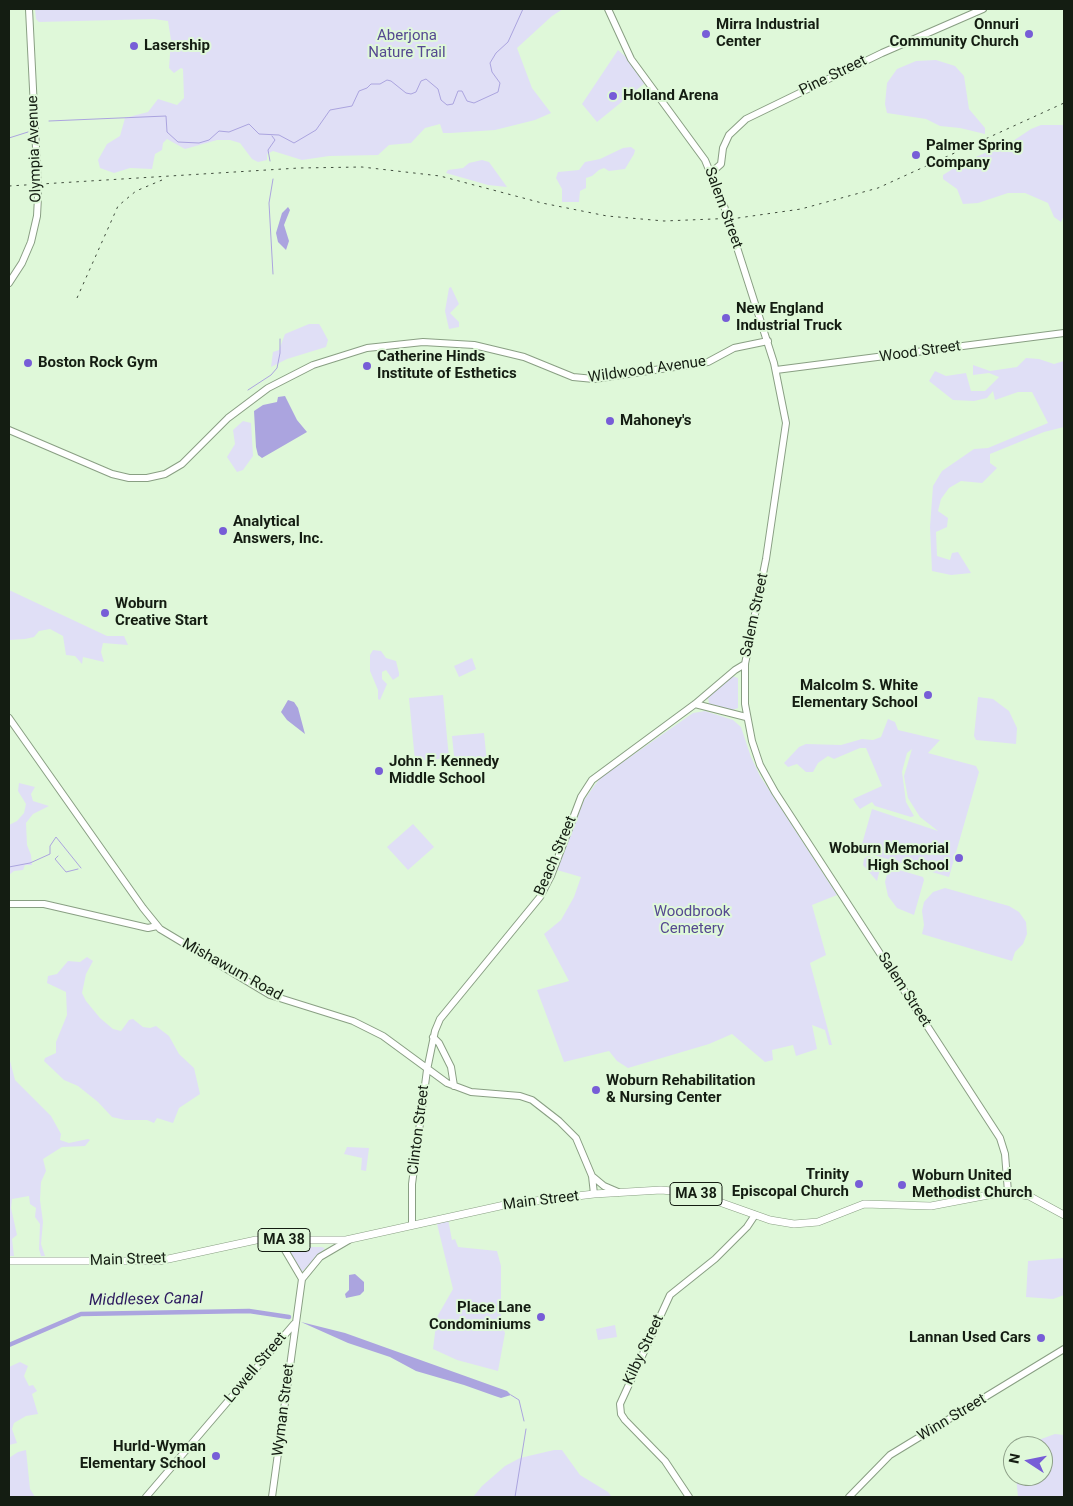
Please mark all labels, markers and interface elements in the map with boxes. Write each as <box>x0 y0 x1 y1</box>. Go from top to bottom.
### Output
place label: Mirra Industrial Center <box>716 16 819 51</box>
place label: Onnuri Community Church <box>889 16 1019 51</box>
park label: Aberjona Nature Trail <box>368 27 446 62</box>
marker: Mirra Industrial Center <box>700 28 712 40</box>
marker: Onnuri Community Church <box>1023 28 1035 40</box>
place label: Lasership <box>144 37 210 55</box>
marker: Lasership <box>128 40 140 52</box>
street label: Pine Street <box>796 52 870 100</box>
place label: Holland Arena <box>623 87 719 105</box>
marker: Holland Arena <box>607 90 619 102</box>
street label: Olympia Avenue <box>24 95 46 203</box>
place label: Palmer Spring Company <box>926 137 1022 172</box>
marker: Palmer Spring Company <box>910 149 922 161</box>
street label: Salem Street <box>700 165 746 251</box>
place label: New England Industrial Truck <box>736 300 842 335</box>
marker: New England Industrial Truck <box>720 312 732 324</box>
street label: Wood Street <box>878 337 962 367</box>
place label: Catherine Hinds Institute of Esthetics <box>377 348 517 383</box>
street label: Wildwood Avenue <box>587 353 707 387</box>
place label: Boston Rock Gym <box>38 354 158 372</box>
marker: Boston Rock Gym <box>22 357 34 369</box>
marker: Catherine Hinds Institute of Esthetics <box>361 360 373 372</box>
place label: Mahoney's <box>620 412 692 430</box>
marker: Mahoney's <box>604 415 616 427</box>
place label: Analytical Answers, Inc. <box>233 513 324 548</box>
marker: Analytical Answers, Inc. <box>217 525 229 537</box>
street label: Salem Street <box>737 572 773 658</box>
place label: Woburn Creative Start <box>115 595 208 630</box>
marker: Woburn Creative Start <box>99 607 111 619</box>
place label: Malcolm S. White Elementary School <box>792 677 918 712</box>
marker: Malcolm S. White Elementary School <box>922 689 934 701</box>
place label: John F. Kennedy Middle School <box>389 753 499 788</box>
marker: John F. Kennedy Middle School <box>373 765 385 777</box>
street label: Beach Street <box>531 813 581 899</box>
place label: Woburn Memorial High School <box>829 840 949 875</box>
marker: Woburn Memorial High School <box>953 852 965 864</box>
park label: Woodbrook Cemetery <box>654 903 730 938</box>
street label: Mishawum Road <box>179 935 285 1005</box>
street label: Salem Street <box>873 949 935 1031</box>
place label: Woburn Rehabilitation & Nursing Center <box>606 1072 755 1107</box>
street label: Clinton Street <box>405 1084 433 1176</box>
marker: Woburn Rehabilitation & Nursing Center <box>590 1084 602 1096</box>
place label: Trinity Episcopal Church <box>732 1166 849 1201</box>
place label: Woburn United Methodist Church <box>912 1167 1032 1202</box>
marker: Trinity Episcopal Church <box>853 1178 865 1190</box>
marker: Woburn United Methodist Church <box>896 1179 908 1191</box>
road number: MA 38 <box>670 1182 722 1206</box>
street label: Main Street <box>502 1187 580 1215</box>
road number: MA 38 <box>258 1228 310 1252</box>
street label: Main Street <box>89 1250 167 1270</box>
water label: Middlesex Canal <box>89 1289 203 1311</box>
place label: Place Lane Condominiums <box>429 1299 531 1334</box>
marker: Place Lane Condominiums <box>535 1311 547 1323</box>
street label: Kilby Street <box>620 1312 668 1388</box>
street label: Lowell Street <box>221 1329 291 1407</box>
place label: Lannan Used Cars <box>909 1329 1031 1347</box>
marker: Lannan Used Cars <box>1035 1332 1047 1344</box>
street label: Wyman Street <box>269 1363 299 1457</box>
street label: Winn Street <box>914 1391 990 1445</box>
north arrow <box>1003 1436 1053 1486</box>
place label: Hurld-Wyman Elementary School <box>80 1438 206 1473</box>
marker: Hurld-Wyman Elementary School <box>210 1450 222 1462</box>
text: N <box>1005 1452 1023 1465</box>

